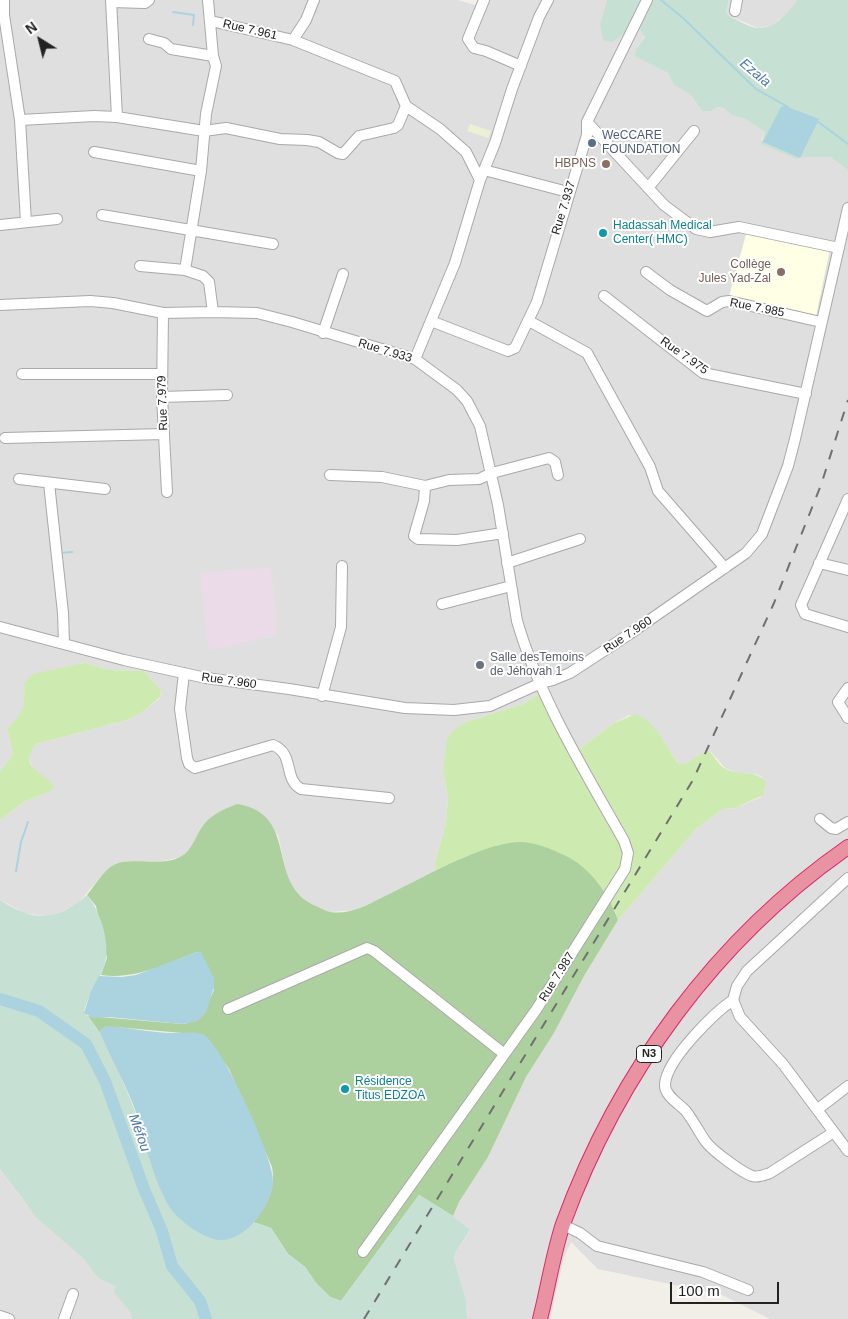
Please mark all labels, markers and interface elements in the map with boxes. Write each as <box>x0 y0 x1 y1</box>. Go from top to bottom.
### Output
north arrow <box>15 15 65 65</box>
street label: Rue 7.961 <box>221 17 279 43</box>
text: N <box>22 18 40 37</box>
water label: Ezala <box>736 55 774 91</box>
place label: WeCCARE FOUNDATION <box>602 129 680 157</box>
marker: WeCCARE FOUNDATION <box>586 137 598 149</box>
place label: HBPNS <box>555 157 596 171</box>
marker: HBPNS <box>600 158 612 170</box>
street label: Rue 7.937 <box>549 179 579 237</box>
place label: Hadassah Medical Center( HMC) <box>613 219 712 247</box>
marker: Hadassah Medical Center( HMC) <box>597 227 609 239</box>
place label: Collège Jules Yad-Zal <box>699 258 771 286</box>
marker: Collège Jules Yad-Zal <box>775 266 787 278</box>
street label: Rue 7.985 <box>728 296 786 320</box>
street label: Rue 7.975 <box>657 334 711 378</box>
street label: Rue 7.933 <box>356 336 414 366</box>
street label: Rue 7.979 <box>155 375 171 431</box>
street label: Rue 7.960 <box>601 614 655 656</box>
place label: Salle desTemoins de Jéhovah 1 <box>490 651 584 679</box>
marker: Salle desTemoins de Jéhovah 1 <box>474 659 486 671</box>
street label: Rue 7.960 <box>201 670 257 692</box>
street label: Rue 7.987 <box>536 950 578 1004</box>
road number: N3 <box>636 1046 662 1062</box>
place label: Résidence Titus EDZOA <box>355 1075 425 1103</box>
marker: Résidence Titus EDZOA <box>339 1083 351 1095</box>
water label: Méfou <box>124 1112 154 1154</box>
scale bar <box>673 1272 782 1304</box>
text: 100 m <box>678 1282 720 1299</box>

